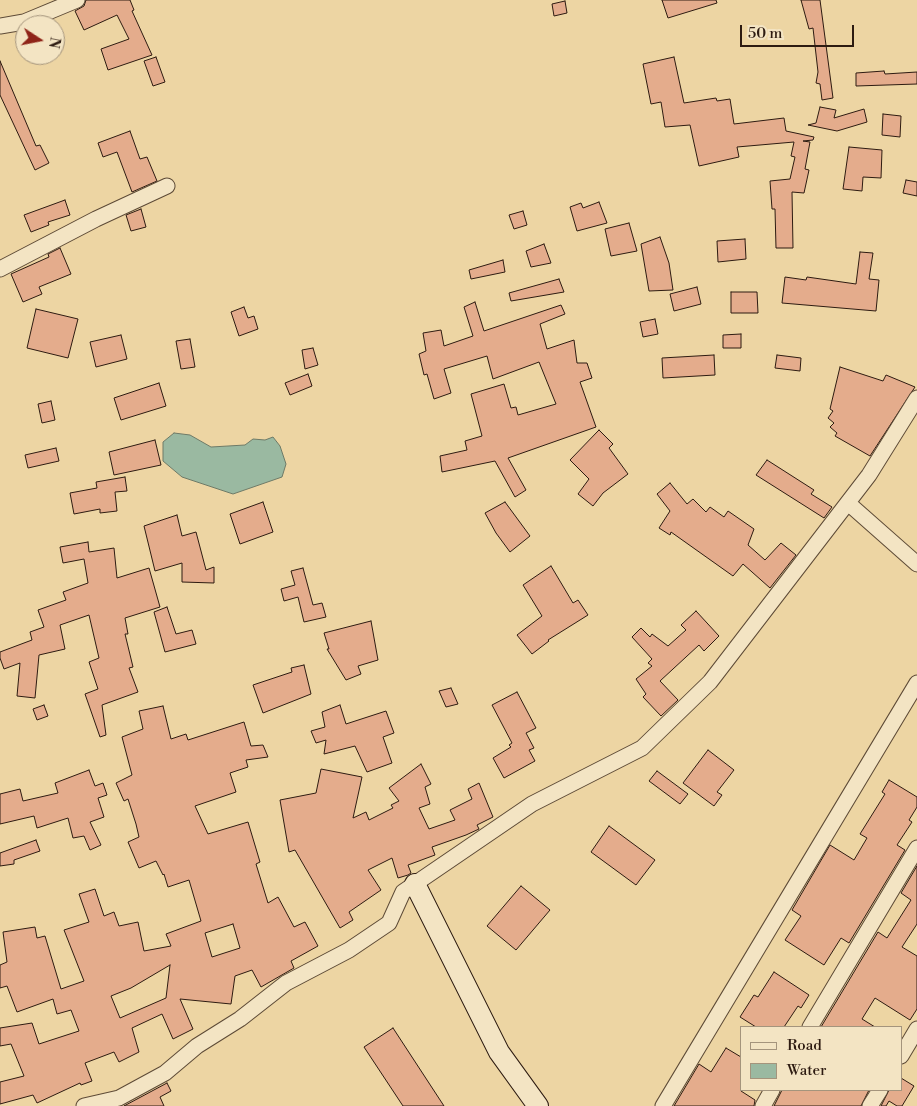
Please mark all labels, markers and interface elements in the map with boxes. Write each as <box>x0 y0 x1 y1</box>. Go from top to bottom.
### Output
north arrow <box>15 15 65 65</box>
scale bar <box>742 15 856 47</box>
text: 50 m <box>748 24 782 43</box>
text: N <box>44 36 64 50</box>
legend <box>740 1026 902 1091</box>
text: Road <box>787 1036 822 1055</box>
text: Water <box>787 1061 826 1080</box>

